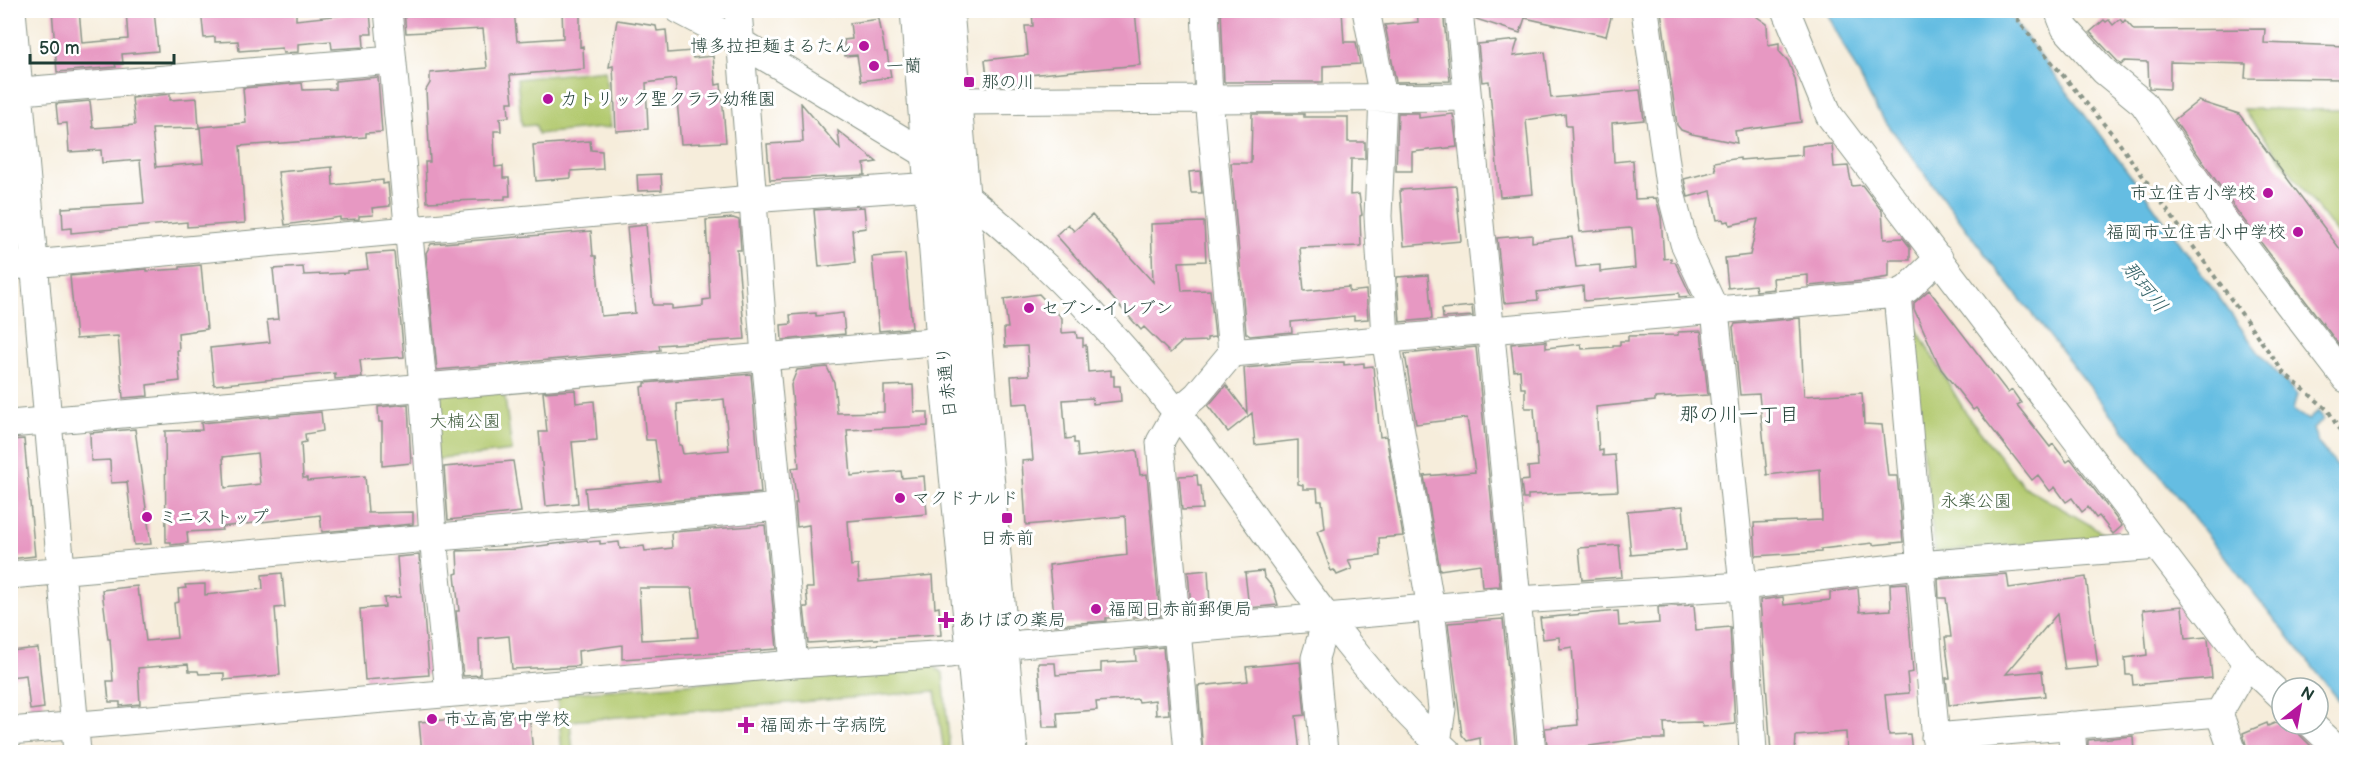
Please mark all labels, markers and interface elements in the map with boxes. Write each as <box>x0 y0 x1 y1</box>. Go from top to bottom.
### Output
scale bar <box>30 27 174 65</box>
place label: 博多拉担麺まるたん <box>690 36 852 57</box>
text: 50 m <box>39 38 80 59</box>
marker: 博多拉担麺まるたん <box>857 39 871 53</box>
place label: 一蘭 <box>886 56 922 77</box>
marker: 一蘭 <box>867 59 881 73</box>
place label: 那の川 <box>981 72 1035 93</box>
marker: 那の川 <box>962 75 976 89</box>
place label: カトリック聖クララ幼稚園 <box>560 89 776 110</box>
marker: カトリック聖クララ幼稚園 <box>541 92 555 106</box>
place label: 市立住吉小学校 <box>2130 183 2256 204</box>
marker: 市立住吉小学校 <box>2261 186 2275 200</box>
place label: 福岡市立住吉小中学校 <box>2106 222 2286 243</box>
marker: 福岡市立住吉小中学校 <box>2291 225 2305 239</box>
water label: 那珂川 <box>2116 256 2172 318</box>
place label: セブン-イレブン <box>1041 298 1174 319</box>
marker: セブン-イレブン <box>1022 301 1036 315</box>
street label: 日赤通り <box>933 345 961 419</box>
district label: 那の川一丁目 <box>1679 403 1799 427</box>
park label: 大楠公園 <box>429 411 501 432</box>
place label: マクドナルド <box>912 488 1019 509</box>
marker: マクドナルド <box>893 491 907 505</box>
park label: 永楽公園 <box>1940 491 2012 512</box>
place label: ミニストップ <box>159 507 269 528</box>
marker: ミニストップ <box>140 510 154 524</box>
marker: 日赤前 <box>1000 511 1014 525</box>
place label: 日赤前 <box>980 528 1034 549</box>
place label: 福岡日赤前郵便局 <box>1108 599 1252 620</box>
marker: 福岡日赤前郵便局 <box>1089 602 1103 616</box>
place label: あけぼの薬局 <box>958 610 1066 631</box>
marker: あけぼの薬局 <box>939 613 953 627</box>
north arrow <box>2270 676 2330 736</box>
text: N <box>2297 683 2317 706</box>
place label: 市立高宮中学校 <box>444 709 570 730</box>
marker: 市立高宮中学校 <box>425 712 439 726</box>
place label: 福岡赤十字病院 <box>760 715 886 736</box>
marker: 福岡赤十字病院 <box>737 716 755 734</box>

